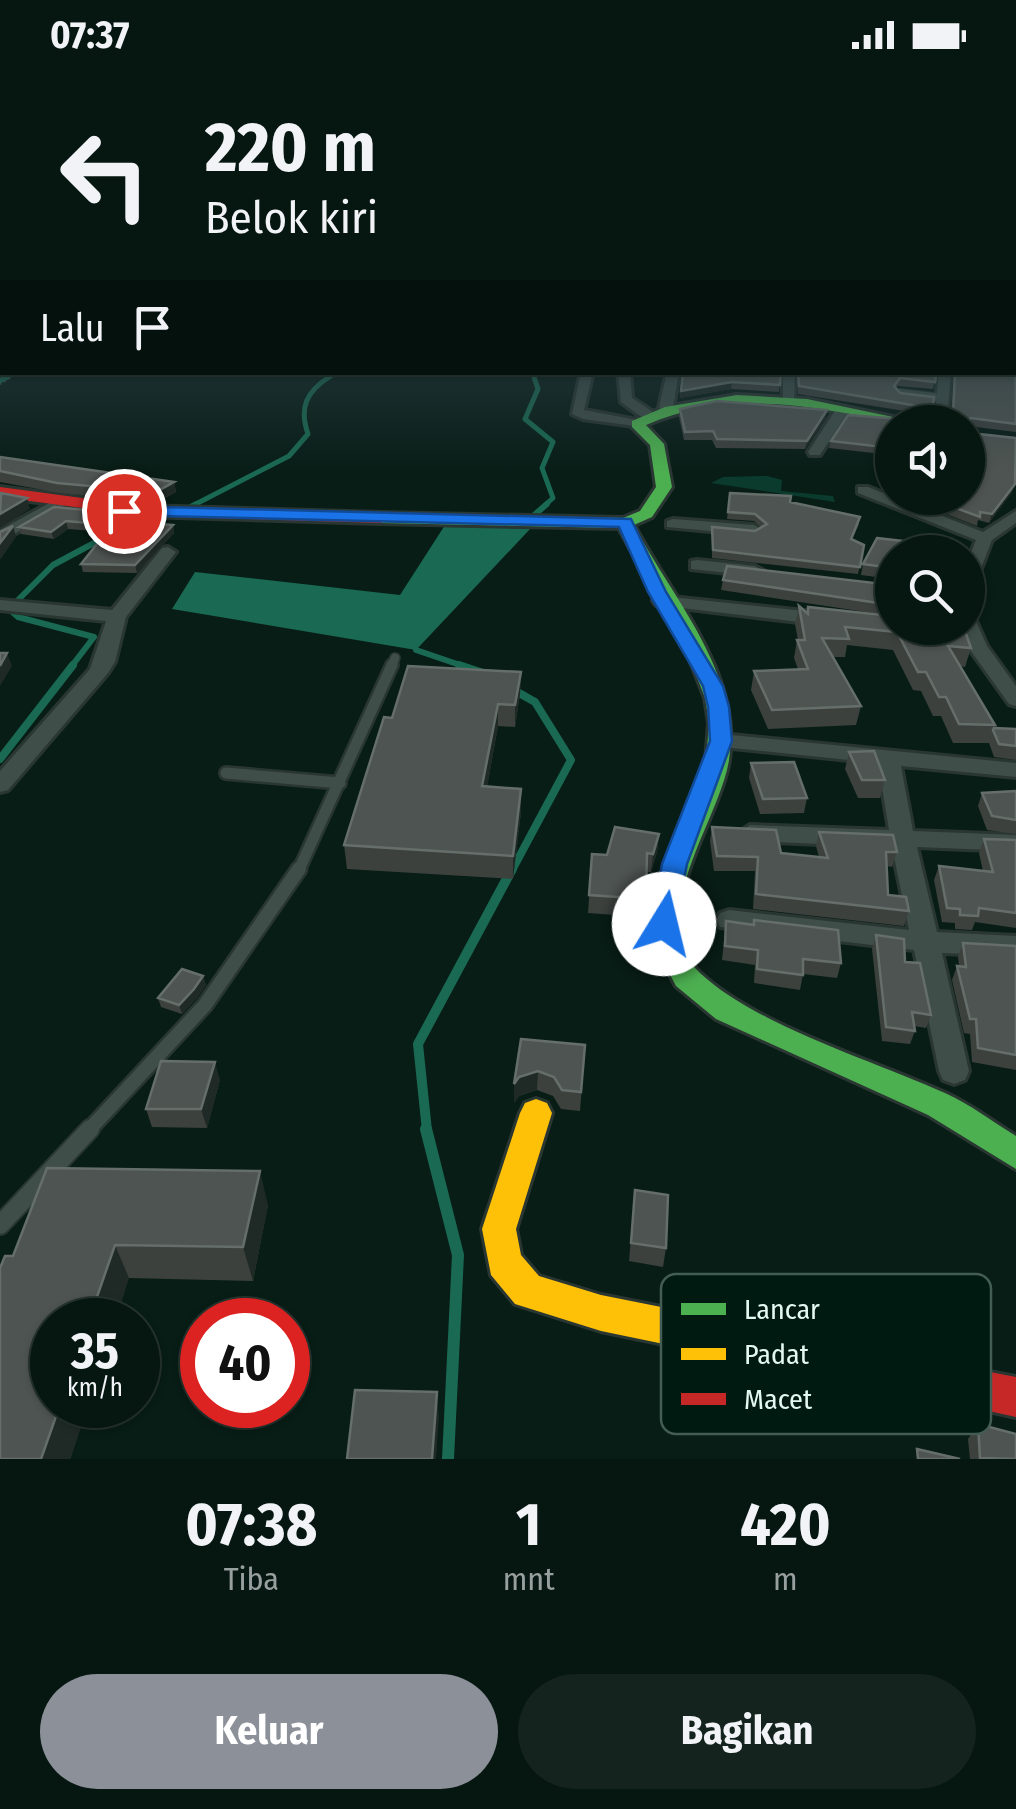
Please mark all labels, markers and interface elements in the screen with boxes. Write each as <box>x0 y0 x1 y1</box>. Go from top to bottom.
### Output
text: 07:37 <box>50 12 130 58</box>
text: 220 m <box>205 106 376 190</box>
icon: left <box>40 110 170 240</box>
text: Belok kiri <box>205 191 378 245</box>
icon: arrive <box>125 300 180 355</box>
text: Lalu <box>40 305 105 351</box>
map controls <box>875 405 985 645</box>
button: sound <box>875 405 985 515</box>
pin <box>82 469 167 554</box>
icon: arrive <box>97 484 152 539</box>
button: search <box>875 535 985 645</box>
position arrow <box>612 872 716 976</box>
legend <box>661 1274 991 1434</box>
text: Lancar <box>744 1293 820 1326</box>
speed limit sign: 40 <box>180 1298 310 1428</box>
text: 35 <box>71 1321 119 1381</box>
text: Padat <box>744 1338 810 1371</box>
text: km/h <box>67 1373 123 1403</box>
text: Macet <box>744 1383 813 1416</box>
text: 07:38 <box>185 1489 317 1561</box>
text: 1 <box>516 1489 541 1561</box>
text: 420 <box>740 1489 831 1561</box>
text: Tiba <box>224 1560 279 1598</box>
text: mnt <box>503 1560 555 1598</box>
text: m <box>773 1560 798 1598</box>
button: Keluar <box>40 1674 498 1789</box>
button: Bagikan <box>518 1674 976 1789</box>

